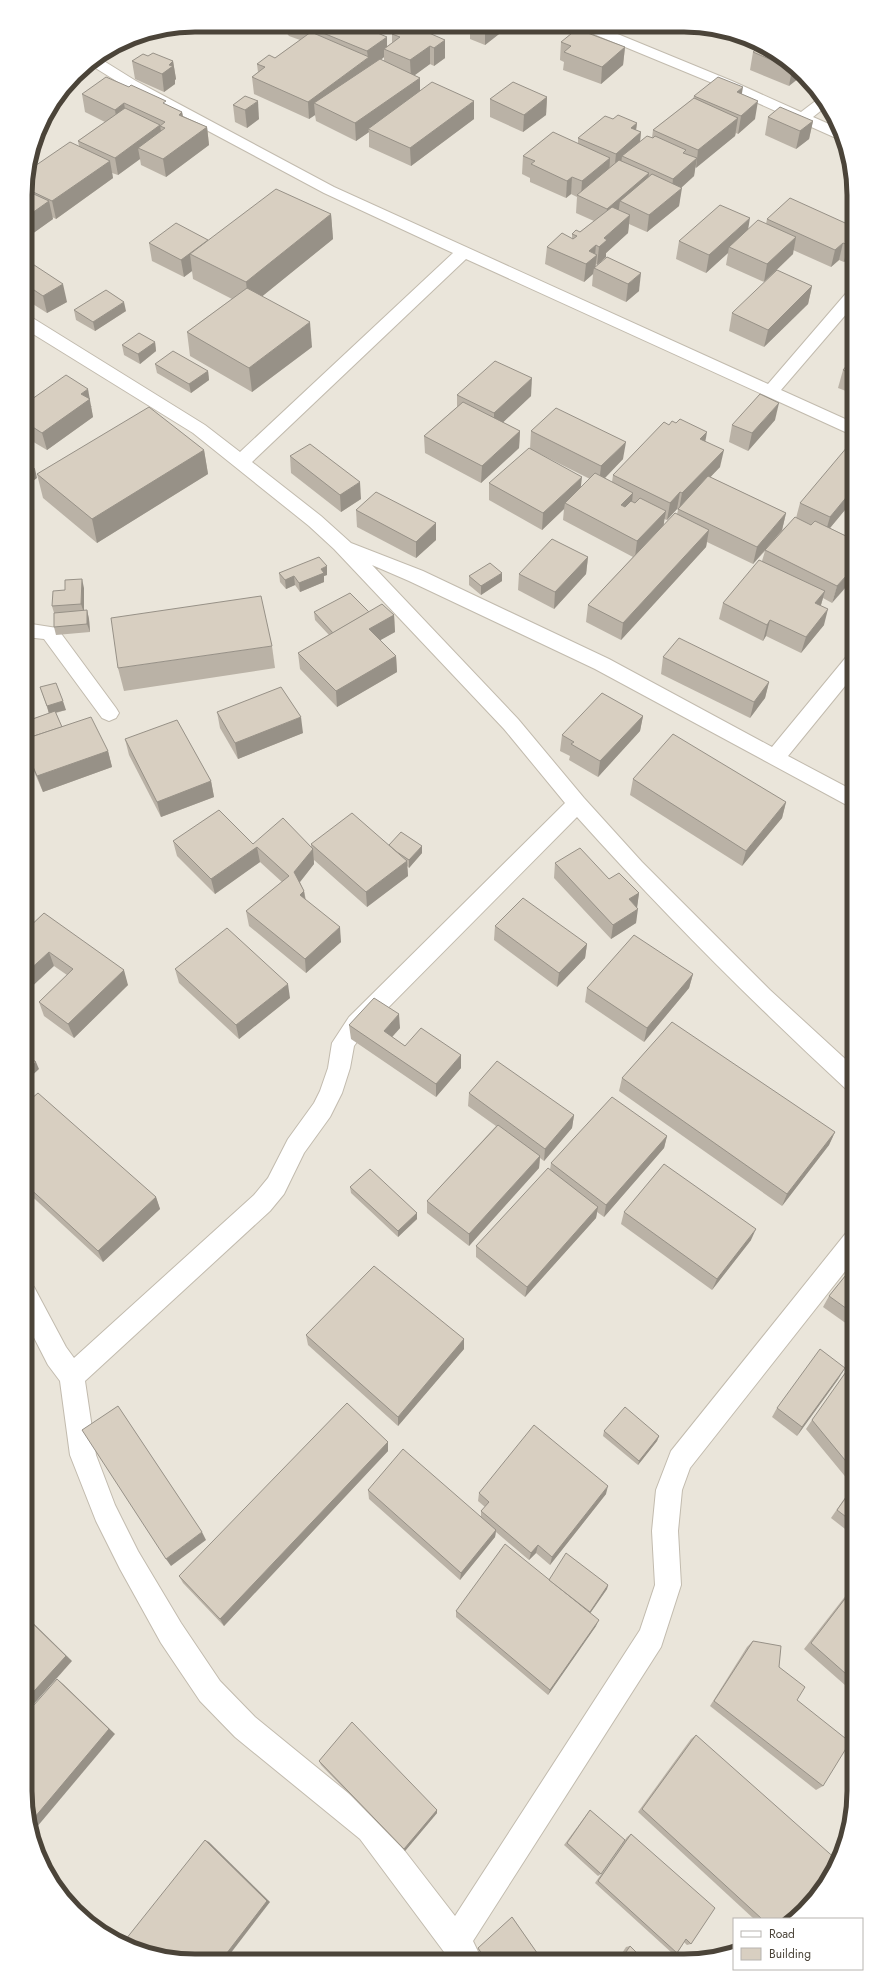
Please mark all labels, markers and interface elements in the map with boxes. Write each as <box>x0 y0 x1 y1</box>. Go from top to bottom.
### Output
legend <box>733 1918 863 1970</box>
text: Road <box>769 1925 795 1943</box>
text: Building <box>769 1945 811 1963</box>

